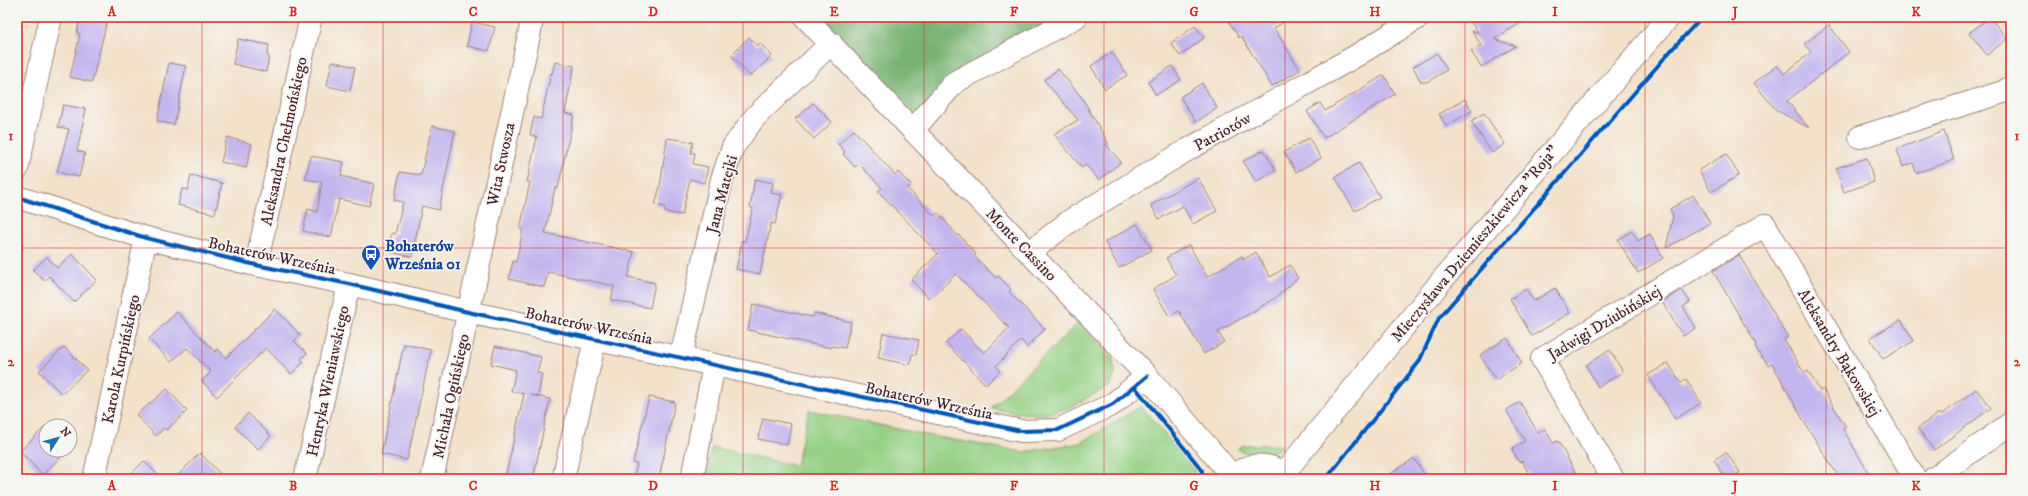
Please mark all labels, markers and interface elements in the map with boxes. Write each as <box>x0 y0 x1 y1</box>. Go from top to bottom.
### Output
text: A <box>107 4 117 20</box>
text: B <box>289 4 297 20</box>
text: C <box>469 4 478 20</box>
text: D <box>648 4 658 20</box>
text: E <box>829 4 839 20</box>
text: F <box>1010 4 1019 20</box>
text: G <box>1189 4 1199 20</box>
text: H <box>1370 4 1381 20</box>
text: I <box>1552 4 1558 20</box>
text: J <box>1730 4 1738 21</box>
text: K <box>1911 4 1921 20</box>
street label: Aleksandra Chełmońskiego <box>256 55 312 228</box>
street label: Patriotów <box>1190 108 1255 156</box>
street label: Wita Stwosza <box>482 121 520 209</box>
text: 1 <box>9 128 14 144</box>
text: 1 <box>2015 128 2020 144</box>
street label: Mieczysława Dziemieszkiewicza "Roja" <box>1387 141 1563 346</box>
street label: Jana Matejki <box>701 153 742 238</box>
street label: Monte Cassino <box>981 204 1061 286</box>
street label: Bohaterów Września <box>206 233 338 279</box>
place label: Bohaterów Września 01 <box>384 236 461 274</box>
bus stop icon: Bohaterów Września 01 <box>360 243 382 271</box>
street label: Jadwigi Dziubińskiej <box>1542 281 1665 366</box>
street label: Aleksandry Bąkowskiej <box>1793 285 1885 420</box>
street label: Karola Kurpińskiego <box>98 293 144 426</box>
street label: Bohaterów Września <box>523 303 655 349</box>
street label: Henryka Wieniawskiego <box>302 304 354 459</box>
street label: Michała Ogińskiego <box>428 332 474 460</box>
text: 2 <box>8 354 15 370</box>
text: 2 <box>2014 354 2021 370</box>
street label: Bohaterów Września <box>863 378 995 424</box>
north arrow <box>38 418 78 458</box>
text: N <box>57 425 73 440</box>
text: A <box>107 478 117 494</box>
text: B <box>289 478 297 494</box>
text: C <box>469 478 478 494</box>
text: D <box>648 478 658 494</box>
text: E <box>829 478 839 494</box>
text: F <box>1010 478 1019 494</box>
text: G <box>1189 478 1199 494</box>
text: H <box>1370 478 1381 494</box>
text: I <box>1552 478 1558 494</box>
text: J <box>1730 478 1738 495</box>
text: K <box>1911 478 1921 494</box>

